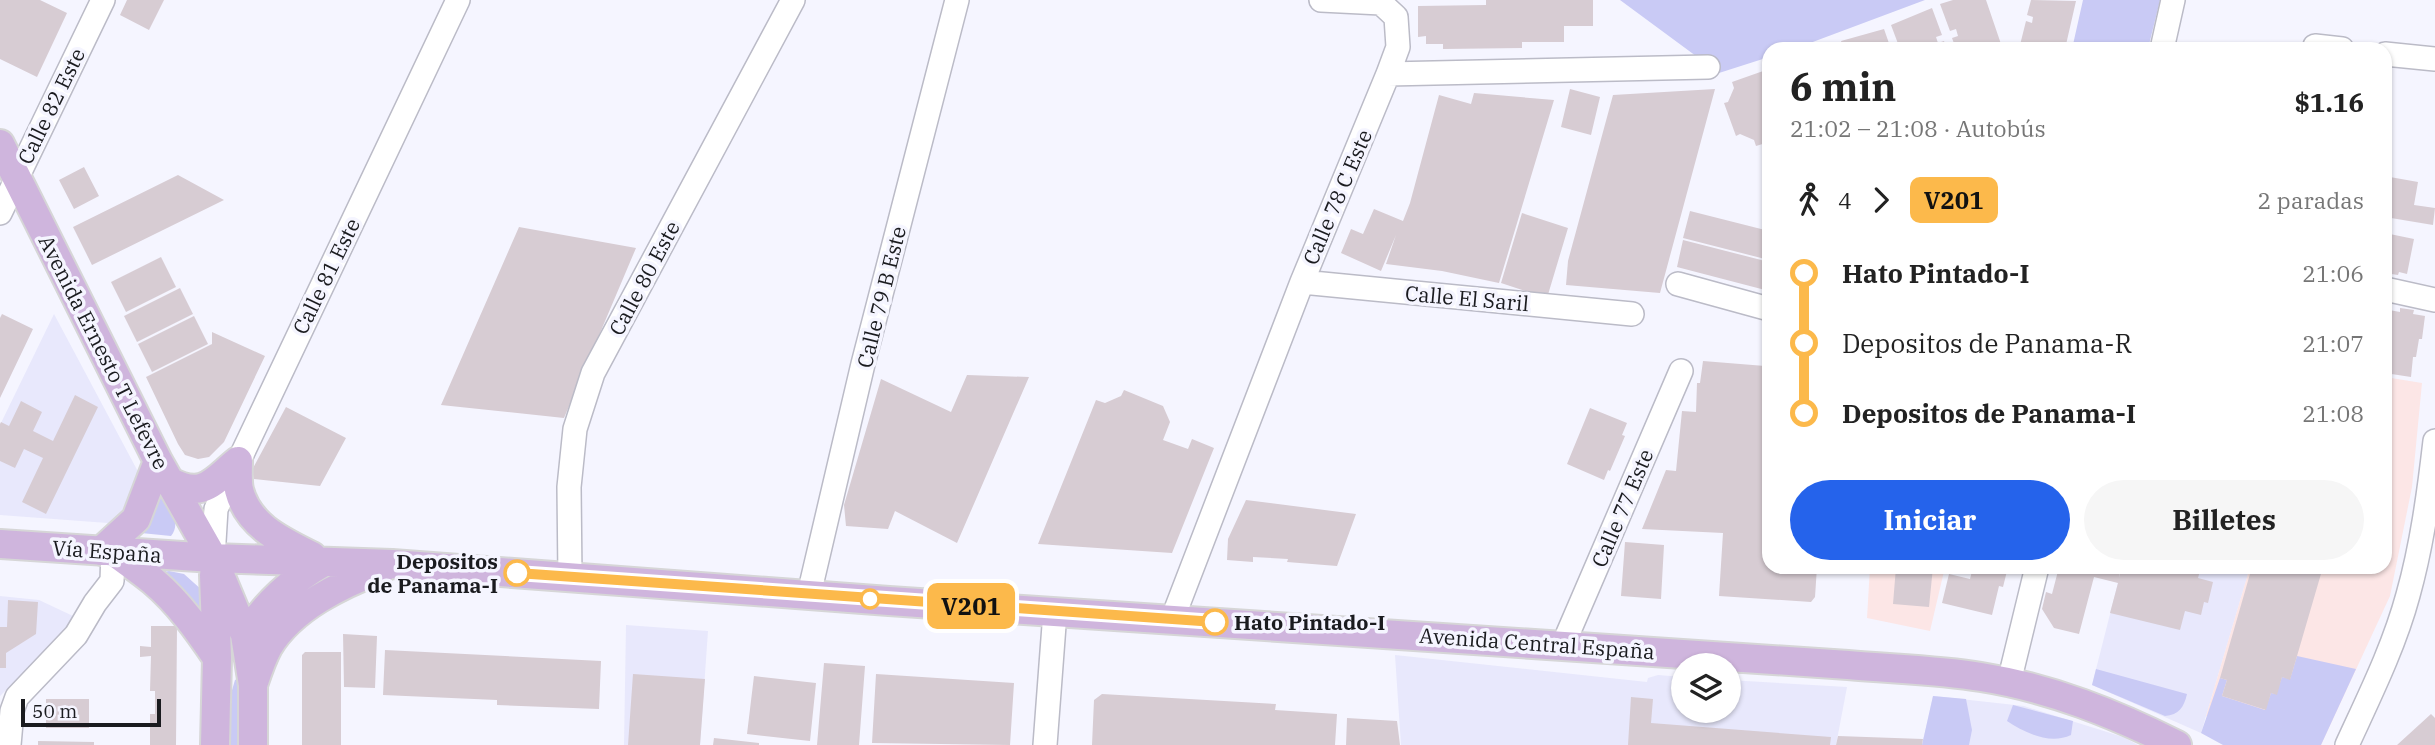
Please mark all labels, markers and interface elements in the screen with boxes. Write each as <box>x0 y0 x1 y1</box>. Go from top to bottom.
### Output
street label: Calle 82 Este <box>11 43 91 169</box>
text: 6 min <box>1790 62 1896 111</box>
text: $1.16 <box>2294 85 2364 119</box>
text: 21:02 – 21:08 · Autobús <box>1790 113 2046 143</box>
street label: Calle 78 C Este <box>1296 125 1378 269</box>
icon: walk <box>1790 181 1828 219</box>
icon: forward <box>1862 181 1900 219</box>
text: V201 <box>1924 184 1984 216</box>
text: 4 <box>1838 185 1852 215</box>
text: 2 paradas <box>2257 185 2364 215</box>
street label: Calle 81 Este <box>286 213 366 339</box>
street label: Calle 80 Este <box>602 216 686 340</box>
street label: Calle 79 B Este <box>850 223 912 371</box>
street label: Avenida Ernesto T Lefevre <box>33 230 175 474</box>
text: Hato Pintado-I <box>1842 256 2029 290</box>
text: 21:06 <box>2302 258 2364 288</box>
street label: Calle El Saril <box>1404 279 1530 317</box>
text: Depositos de Panama-R <box>1842 326 2132 360</box>
text: 21:07 <box>2302 328 2364 358</box>
text: Depositos de Panama-I <box>1842 396 2136 430</box>
text: 21:08 <box>2302 398 2364 428</box>
street label: Calle 77 Este <box>1585 445 1659 571</box>
button: Iniciar <box>1790 480 2070 560</box>
button: Billetes <box>2084 480 2364 560</box>
street label: Vía España <box>51 533 163 569</box>
place label: Depositos de Panama-I <box>367 547 498 599</box>
marker: Depositos de Panama-I <box>504 560 530 586</box>
line badge: V201 <box>922 583 1020 629</box>
unlabelled marker <box>860 589 880 609</box>
text: V201 <box>941 590 1001 622</box>
place label: Hato Pintado-I <box>1234 608 1385 636</box>
marker: Hato Pintado-I <box>1202 609 1228 635</box>
street label: Avenida Central España <box>1418 621 1656 665</box>
map controls <box>1671 653 1741 723</box>
button: layers <box>1671 653 1741 723</box>
scale bar <box>21 696 161 728</box>
text: 50 m <box>32 699 77 723</box>

